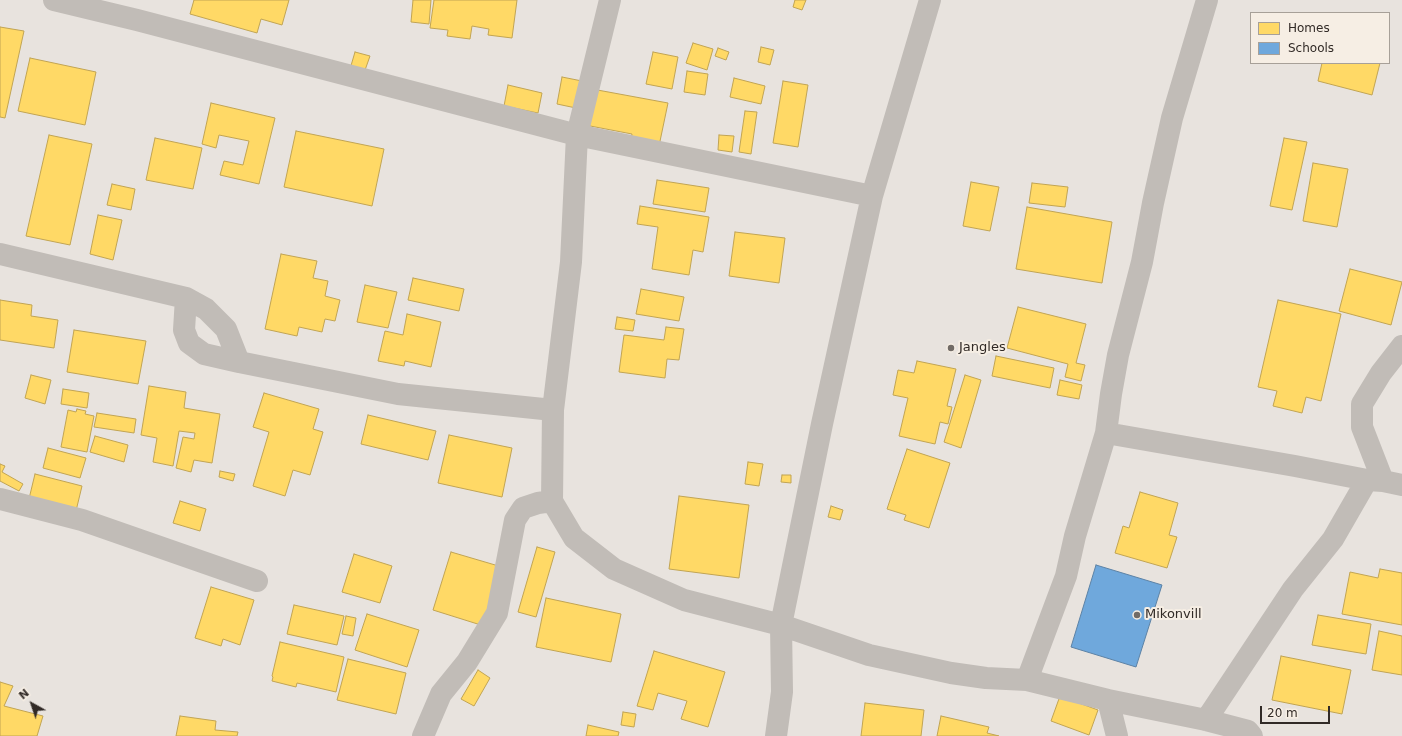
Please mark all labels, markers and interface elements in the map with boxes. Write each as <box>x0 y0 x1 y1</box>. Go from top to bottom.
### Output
legend <box>1250 12 1390 64</box>
text: Homes <box>1288 21 1330 35</box>
text: Schools <box>1288 41 1334 55</box>
place label: Jangles <box>959 340 1006 356</box>
marker: Jangles <box>946 343 956 353</box>
place label: Mikonvill <box>1145 607 1202 623</box>
marker: Mikonvill <box>1132 610 1142 620</box>
north arrow <box>12 684 52 724</box>
text: N <box>16 686 32 702</box>
scale bar <box>1262 698 1332 724</box>
text: 20 m <box>1267 706 1298 720</box>

